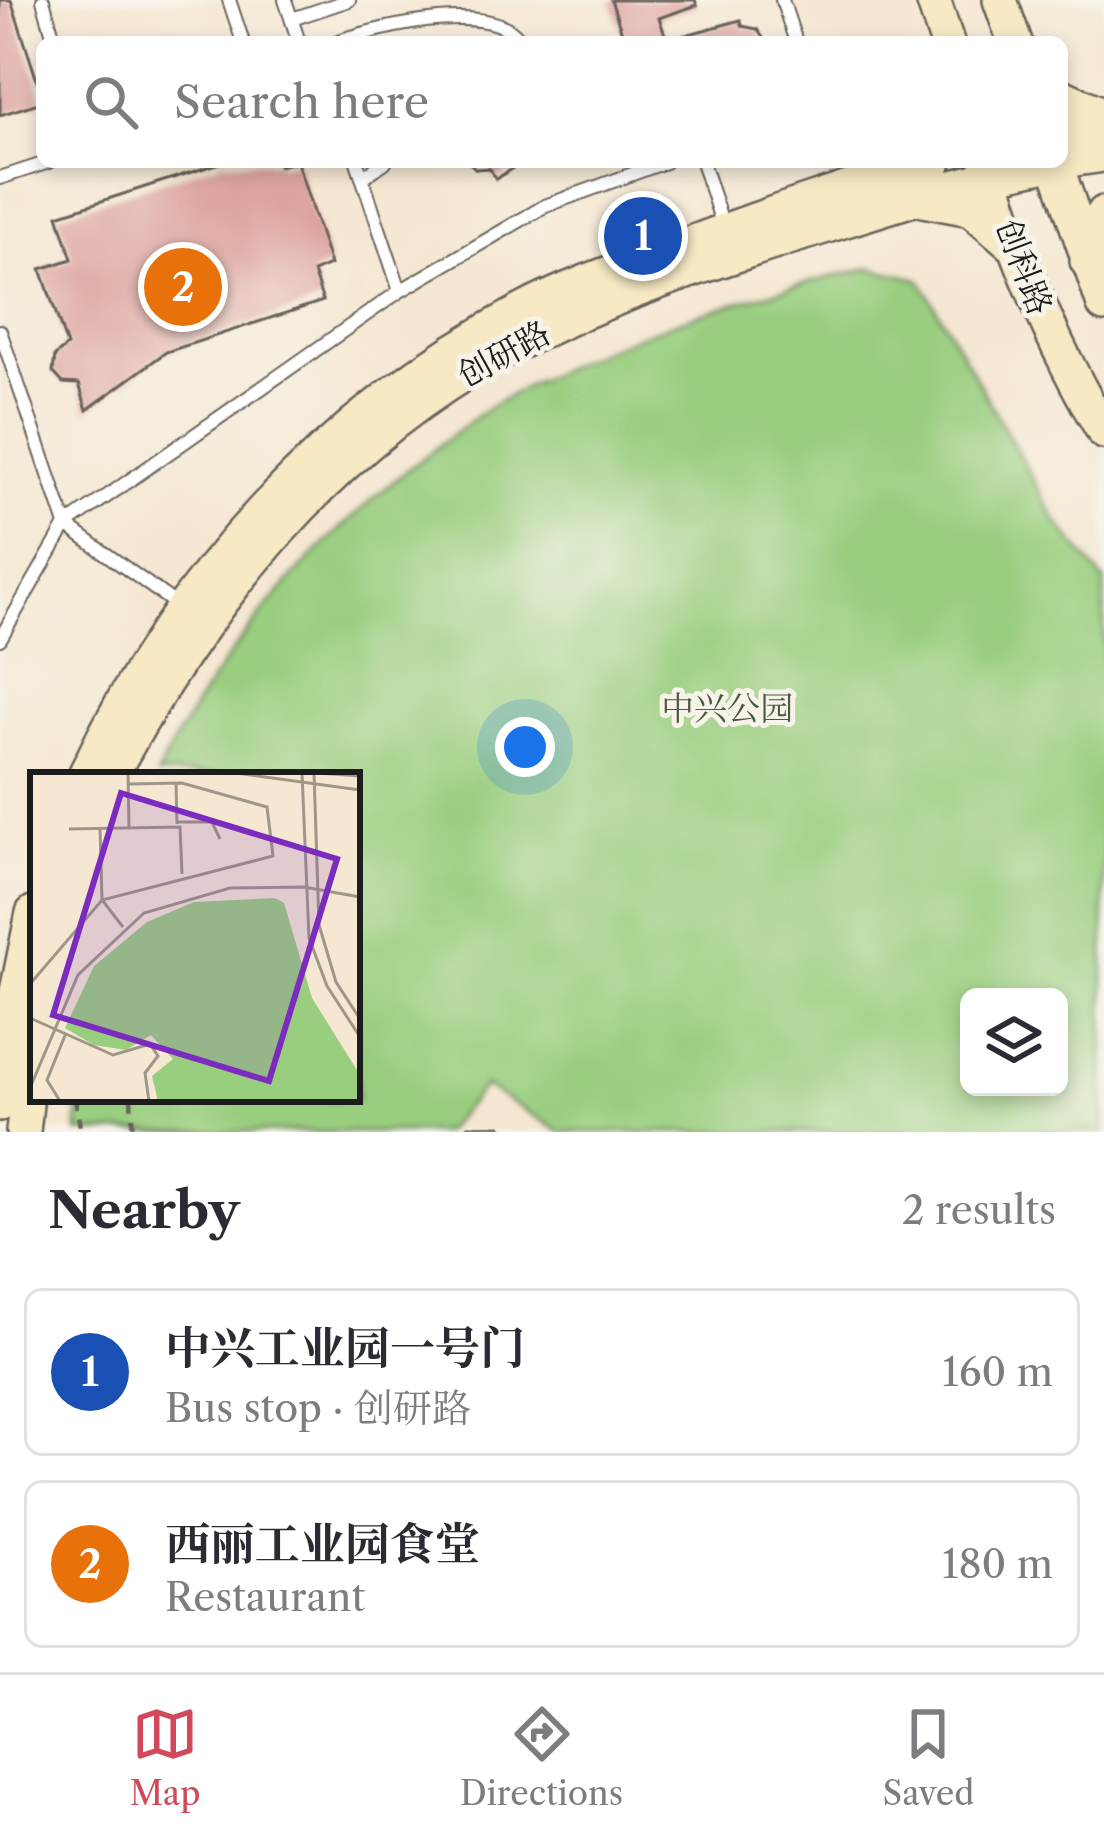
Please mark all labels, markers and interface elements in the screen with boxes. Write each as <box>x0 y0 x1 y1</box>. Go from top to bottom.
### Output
search box <box>36 36 1068 168</box>
icon: search <box>78 69 144 135</box>
text: Search here <box>174 74 429 130</box>
pin: 1 <box>604 191 682 281</box>
street label: 创科路 <box>987 213 1061 321</box>
pin: 2 <box>144 242 222 332</box>
street label: 创研路 <box>451 312 557 396</box>
park label: 中兴公园 <box>661 688 793 729</box>
your location <box>495 717 555 777</box>
inset map <box>30 772 360 1102</box>
map controls <box>960 988 1068 1096</box>
button: layers <box>960 988 1068 1096</box>
text: Nearby <box>48 1179 240 1241</box>
text: 2 results <box>902 1186 1056 1234</box>
text: 中兴工业园一号门 <box>165 1320 525 1376</box>
text: 1 <box>81 1348 99 1396</box>
text: 160 m <box>942 1348 1053 1396</box>
text: Bus stop · 创研路 <box>165 1384 471 1432</box>
text: 西丽工业园食堂 <box>165 1516 480 1572</box>
text: 2 <box>78 1540 102 1588</box>
text: 180 m <box>942 1540 1053 1588</box>
text: Restaurant <box>165 1573 365 1621</box>
tab: Map <box>130 1701 201 1814</box>
tab: Directions <box>460 1701 623 1814</box>
tab: Saved <box>883 1701 974 1814</box>

